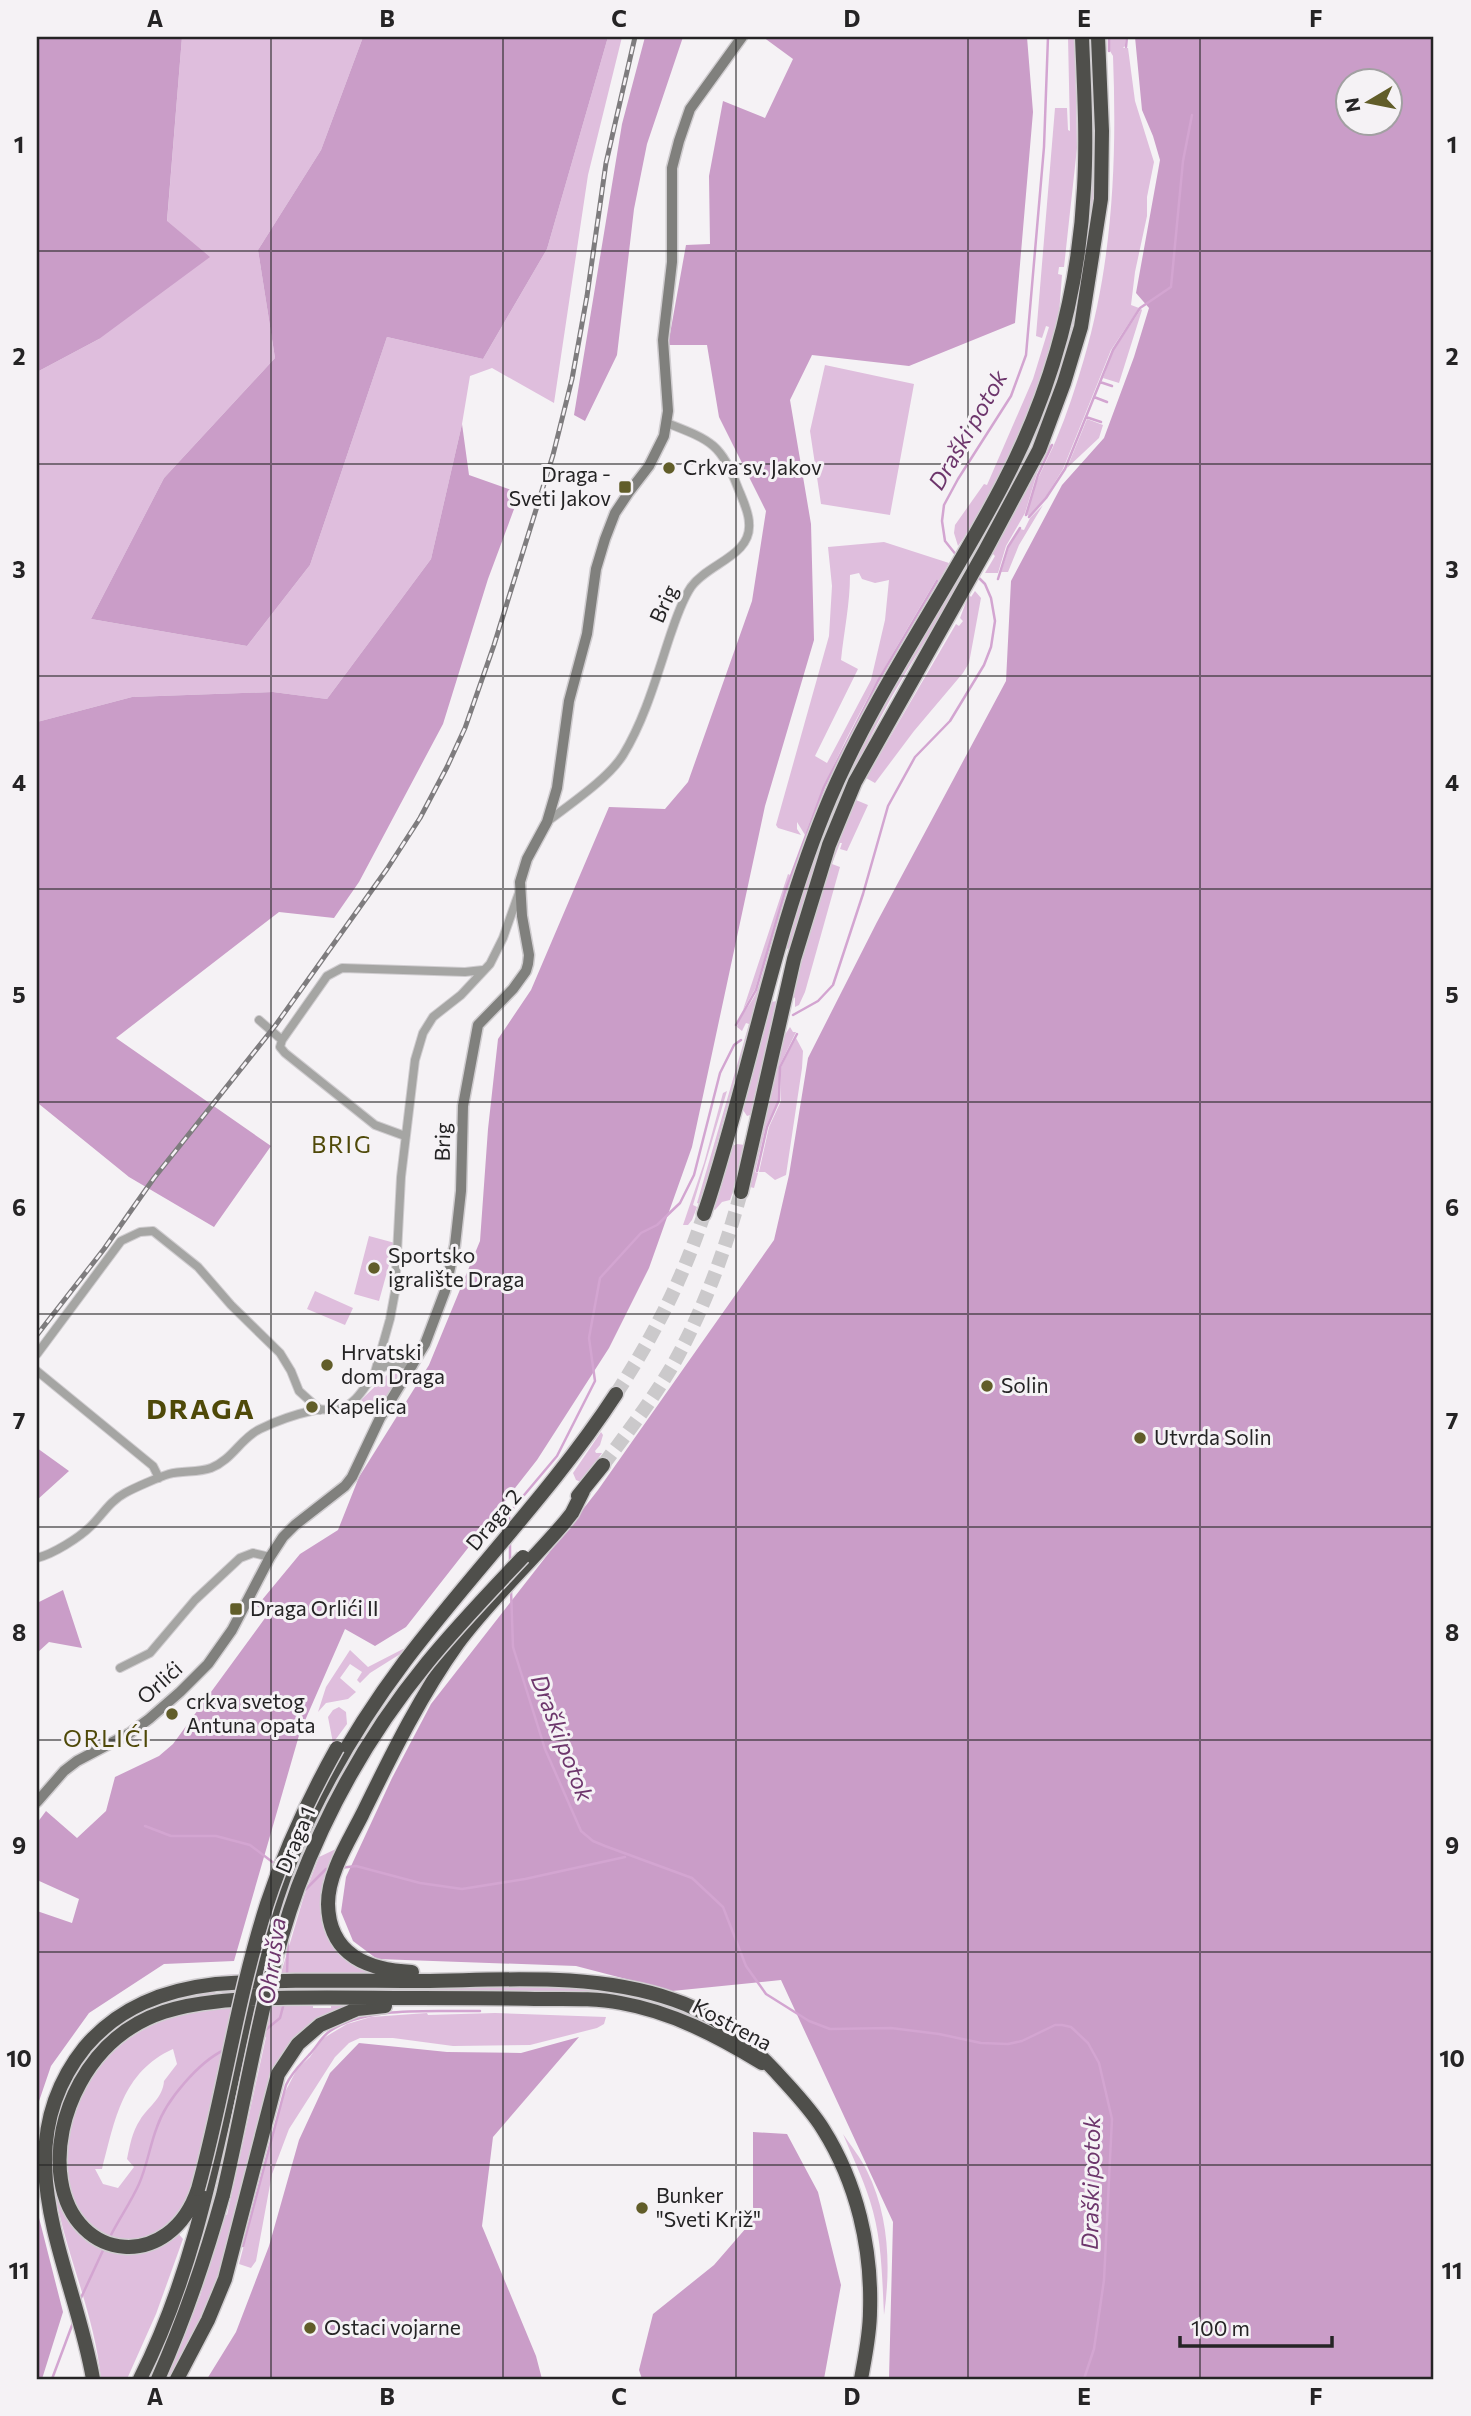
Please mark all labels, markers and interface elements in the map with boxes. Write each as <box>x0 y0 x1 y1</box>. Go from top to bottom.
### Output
text: A <box>147 4 164 32</box>
text: B <box>379 4 395 32</box>
text: C <box>611 4 627 32</box>
text: D <box>844 4 861 32</box>
text: E <box>1077 4 1091 32</box>
text: F <box>1309 4 1323 32</box>
north arrow <box>1334 66 1404 136</box>
text: N <box>1339 96 1364 114</box>
text: 1 <box>14 130 24 158</box>
text: 1 <box>1447 130 1457 158</box>
text: 2 <box>12 342 26 370</box>
text: 2 <box>1445 342 1459 370</box>
water label: Draški potok <box>922 364 1013 494</box>
place label: Crkva sv. Jakov <box>683 454 822 479</box>
marker: Crkva sv. Jakov <box>661 460 677 476</box>
place label: Draga - Sveti Jakov <box>509 461 611 510</box>
marker: Draga - Sveti Jakov <box>617 479 633 495</box>
text: 3 <box>12 555 26 583</box>
text: 3 <box>1445 555 1459 583</box>
street label: Brig <box>643 581 682 626</box>
text: 4 <box>12 768 26 796</box>
text: 4 <box>1445 768 1459 796</box>
text: 5 <box>12 980 26 1008</box>
text: 5 <box>1445 980 1459 1008</box>
street label: Brig <box>429 1122 454 1162</box>
district label: BRIG <box>311 1130 373 1158</box>
text: 6 <box>12 1193 26 1221</box>
text: 6 <box>1445 1193 1459 1221</box>
place label: Sportsko igralište Draga <box>388 1242 525 1291</box>
marker: Sportsko igralište Draga <box>366 1260 382 1276</box>
place label: Hrvatski dom Draga <box>341 1339 445 1388</box>
marker: Hrvatski dom Draga <box>319 1357 335 1373</box>
place label: Solin <box>1001 1372 1049 1397</box>
marker: Solin <box>979 1378 995 1394</box>
district label: DRAGA <box>146 1391 256 1425</box>
place label: Kapelica <box>326 1393 407 1418</box>
marker: Kapelica <box>304 1399 320 1415</box>
text: 7 <box>13 1406 25 1434</box>
text: 7 <box>1446 1406 1458 1434</box>
place label: Utvrda Solin <box>1154 1424 1272 1449</box>
marker: Utvrda Solin <box>1132 1430 1148 1446</box>
street label: Draga 2 <box>460 1483 526 1555</box>
place label: Draga Orlići II <box>250 1595 379 1620</box>
marker: Draga Orlići II <box>228 1601 244 1617</box>
text: 8 <box>12 1618 26 1646</box>
text: 8 <box>1445 1618 1459 1646</box>
street label: Orlići <box>131 1655 187 1709</box>
water label: Draški potok <box>526 1670 600 1806</box>
place label: crkva svetog Antuna opata <box>186 1688 315 1737</box>
marker: crkva svetog Antuna opata <box>164 1706 180 1722</box>
district label: ORLIĆI <box>63 1724 151 1752</box>
street label: Draga 1 <box>269 1802 320 1876</box>
text: 9 <box>12 1831 26 1859</box>
text: 9 <box>1445 1831 1459 1859</box>
water label: Ohrušva <box>251 1916 291 2006</box>
street label: Kostrena <box>689 1992 777 2055</box>
text: 10 <box>6 2044 32 2072</box>
text: 10 <box>1439 2044 1465 2072</box>
water label: Draški potok <box>1075 2115 1105 2250</box>
place label: Bunker "Sveti Križ" <box>656 2182 761 2231</box>
marker: Bunker "Sveti Križ" <box>634 2200 650 2216</box>
text: 11 <box>9 2256 29 2284</box>
text: 11 <box>1442 2256 1462 2284</box>
scale bar <box>1180 2304 1333 2348</box>
place label: Ostaci vojarne <box>324 2314 461 2339</box>
text: 100 m <box>1191 2315 1250 2340</box>
marker: Ostaci vojarne <box>302 2320 318 2336</box>
text: A <box>147 2382 164 2410</box>
text: B <box>379 2382 395 2410</box>
text: C <box>611 2382 627 2410</box>
text: D <box>844 2382 861 2410</box>
text: E <box>1077 2382 1091 2410</box>
text: F <box>1309 2382 1323 2410</box>

